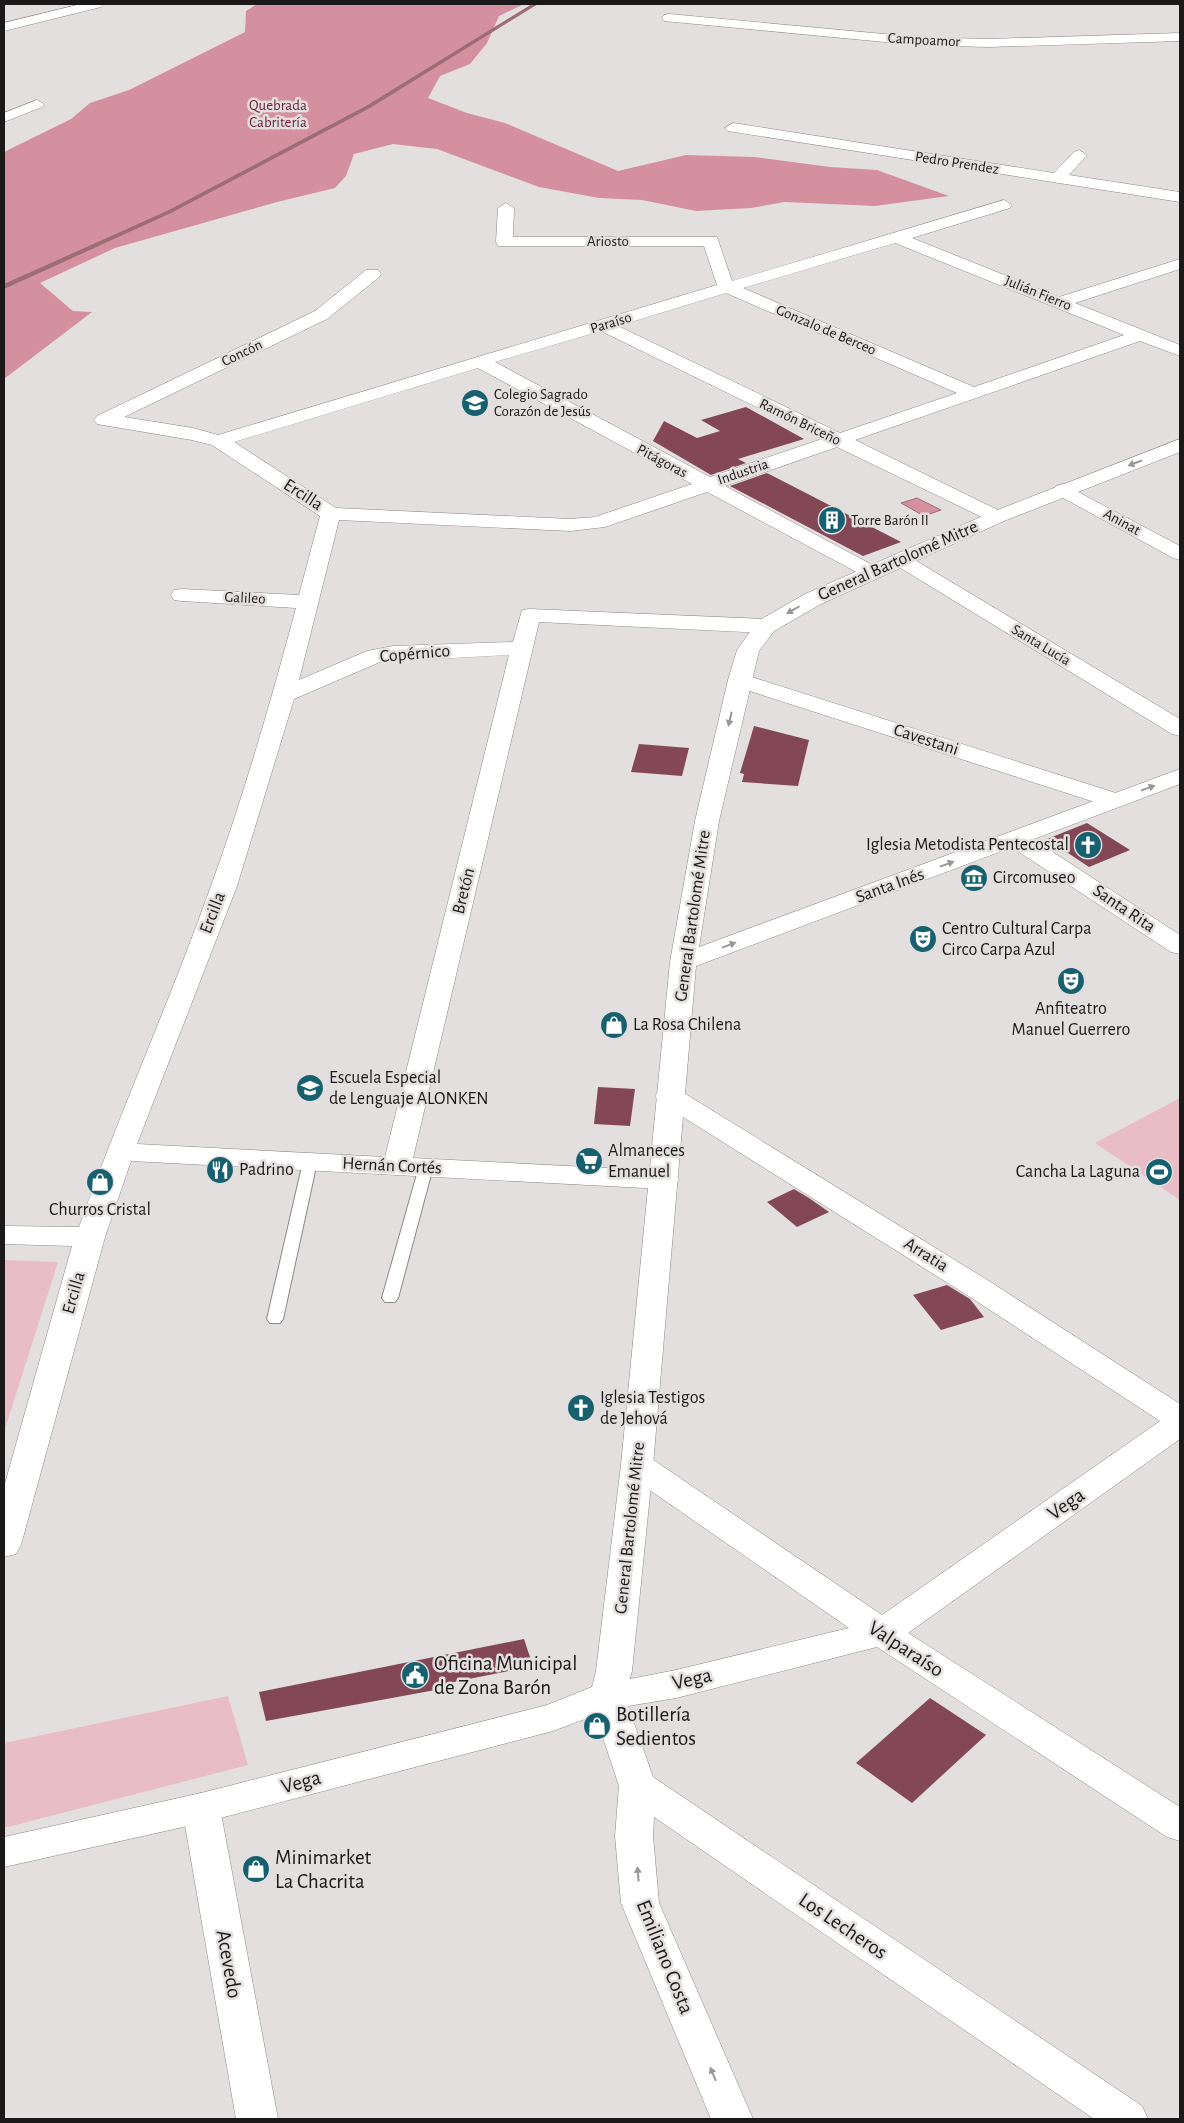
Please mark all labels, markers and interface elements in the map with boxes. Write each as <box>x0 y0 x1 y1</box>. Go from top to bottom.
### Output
street label: Campoamor <box>887 31 961 49</box>
park label: Quebrada Cabritería <box>249 98 307 130</box>
street label: Pedro Prendez <box>914 149 1000 177</box>
street label: Ariosto <box>587 234 629 249</box>
street label: Julián Fierro <box>1002 273 1074 313</box>
street label: Gonzalo de Berceo <box>774 302 878 358</box>
street label: Paraíso <box>589 310 633 336</box>
street label: Concón <box>219 337 265 369</box>
place label: Colegio Sagrado Corazón de Jesús <box>494 387 591 419</box>
school or university icon: Colegio Sagrado Corazón de Jesús <box>460 388 490 418</box>
street label: Ramón Briceño <box>757 396 843 448</box>
street label: Pitágoras <box>634 442 690 480</box>
street label: Industria <box>716 456 770 488</box>
one-way arrow <box>1127 460 1142 467</box>
street label: Ercilla <box>280 476 326 514</box>
building icon: Torre Barón II <box>817 505 847 535</box>
street label: Aninat <box>1101 506 1143 538</box>
place label: Torre Barón II <box>851 513 929 528</box>
street label: General Bartolomé Mitre <box>815 518 981 604</box>
street label: Galileo <box>224 589 266 607</box>
one-way arrow <box>786 606 800 615</box>
street label: Santa Lucía <box>1009 622 1073 668</box>
street label: Copérnico <box>379 642 451 666</box>
one-way arrow <box>726 712 734 727</box>
street label: Cavestani <box>891 721 961 759</box>
one-way arrow <box>1141 784 1156 792</box>
street label: General Bartolomé Mitre <box>672 829 714 1003</box>
church icon: Iglesia Metodista Pentecostal <box>1073 830 1103 860</box>
place label: Iglesia Metodista Pentecostal <box>866 836 1069 854</box>
one-way arrow <box>940 860 954 868</box>
museum icon: Circomuseo <box>959 863 989 893</box>
street label: Santa Inés <box>853 865 927 907</box>
street label: Bretón <box>450 866 478 916</box>
place label: Circomuseo <box>993 869 1076 887</box>
street label: Santa Rita <box>1090 882 1158 936</box>
street label: Ercilla <box>197 890 229 936</box>
place label: Centro Cultural Carpa Circo Carpa Azul <box>942 920 1092 959</box>
theatre icon: Centro Cultural Carpa Circo Carpa Azul <box>908 924 938 954</box>
one-way arrow <box>722 941 737 949</box>
theatre icon: Anfiteatro Manuel Guerrero <box>1056 966 1086 996</box>
place label: Anfiteatro Manuel Guerrero <box>1012 1000 1131 1039</box>
shop icon: La Rosa Chilena <box>599 1010 629 1040</box>
place label: La Rosa Chilena <box>633 1016 741 1034</box>
place label: Escuela Especial de Lenguaje ALONKEN <box>329 1069 489 1108</box>
school or university icon: Escuela Especial de Lenguaje ALONKEN <box>295 1073 325 1103</box>
place label: Almaneces Emanuel <box>608 1142 685 1181</box>
supermarket icon: Almaneces Emanuel <box>574 1146 604 1176</box>
street label: Hernán Cortés <box>342 1154 442 1178</box>
restaurant icon: Padrino <box>205 1155 235 1185</box>
sports icon: Cancha La Laguna <box>1144 1157 1174 1187</box>
place label: Padrino <box>239 1161 294 1179</box>
place label: Cancha La Laguna <box>1016 1163 1140 1181</box>
shop icon: Churros Cristal <box>85 1167 115 1197</box>
place label: Churros Cristal <box>49 1201 151 1219</box>
street label: Arratia <box>901 1235 951 1275</box>
street label: Ercilla <box>59 1270 89 1316</box>
place label: Iglesia Testigos de Jehová <box>600 1389 705 1428</box>
church icon: Iglesia Testigos de Jehová <box>566 1393 596 1423</box>
street label: General Bartolomé Mitre <box>612 1441 648 1615</box>
street label: Vega <box>1044 1484 1089 1524</box>
street label: Valparaíso <box>865 1617 947 1681</box>
place label: Oficina Municipal de Zona Barón <box>434 1653 577 1698</box>
public building icon: Oficina Municipal de Zona Barón <box>400 1660 430 1690</box>
street label: Vega <box>670 1664 714 1694</box>
place label: Botillería Sedientos <box>616 1704 696 1749</box>
shop icon: Botillería Sedientos <box>582 1711 612 1741</box>
street label: Vega <box>279 1767 323 1797</box>
place label: Minimarket La Chacrita <box>275 1847 372 1892</box>
shop icon: Minimarket La Chacrita <box>241 1854 271 1884</box>
one-way arrow <box>633 1866 641 1882</box>
street label: Los Lecheros <box>795 1889 891 1963</box>
street label: Emiliano Costa <box>633 1897 698 2017</box>
street label: Acevedo <box>213 1928 245 2000</box>
one-way arrow <box>709 2067 717 2081</box>

